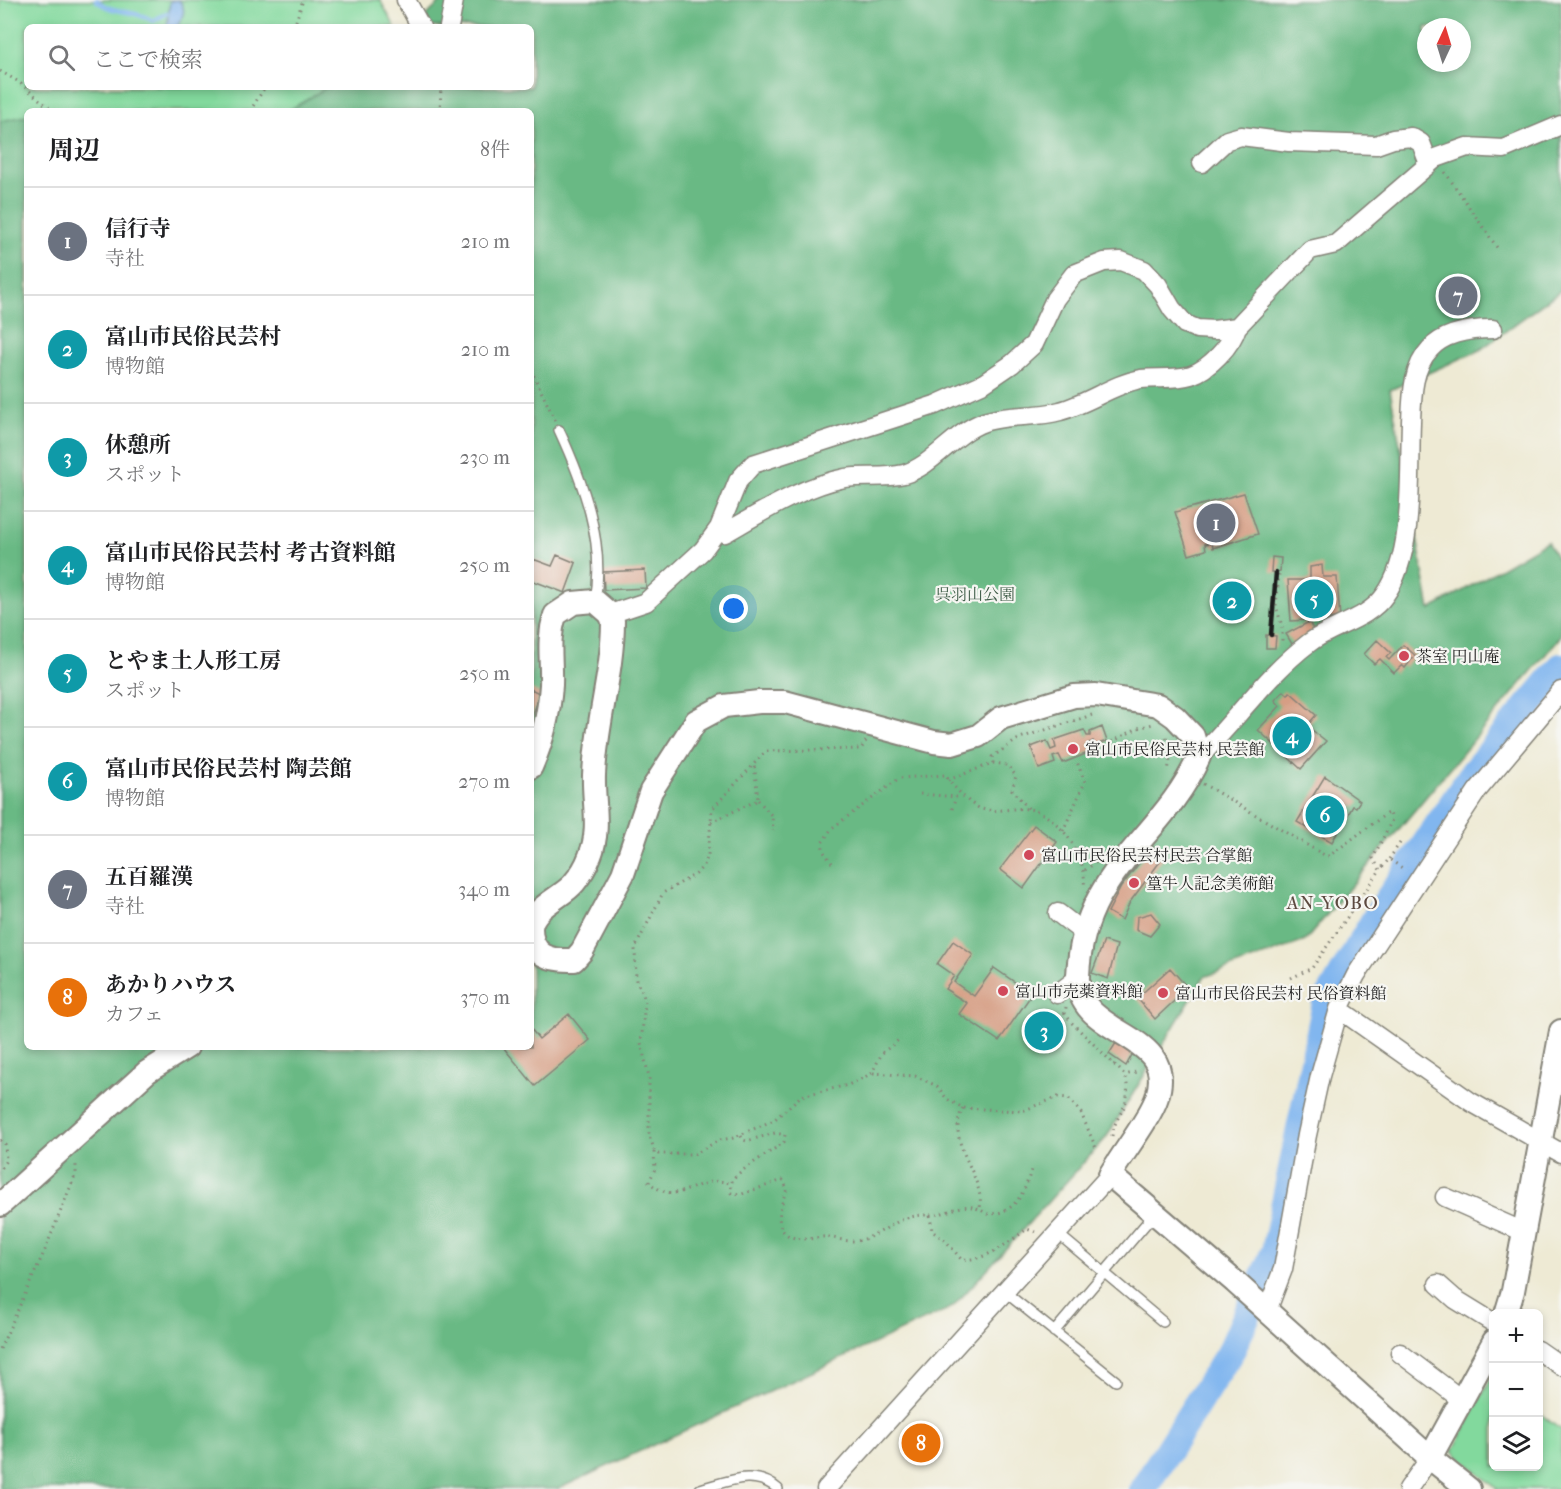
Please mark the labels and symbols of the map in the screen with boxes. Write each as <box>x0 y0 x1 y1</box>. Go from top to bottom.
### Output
north arrow <box>1417 18 1471 72</box>
pin: 7 <box>1438 274 1478 318</box>
pin: 1 <box>1196 500 1236 546</box>
pin: 5 <box>1294 576 1334 622</box>
pin: 2 <box>1212 578 1252 624</box>
park label: 呉羽山公園 <box>935 585 1015 604</box>
your location <box>719 594 748 623</box>
place label: 茶室 円山庵 <box>1416 647 1499 666</box>
marker: 茶室 円山庵 <box>1397 649 1411 663</box>
pin: 4 <box>1272 714 1312 758</box>
place label: 富山市民俗民芸村 民芸館 <box>1085 740 1264 759</box>
marker: 富山市民俗民芸村 民芸館 <box>1066 742 1080 756</box>
pin: 6 <box>1306 792 1344 838</box>
place label: 富山市民俗民芸村民芸 合掌館 <box>1041 846 1252 865</box>
marker: 富山市民俗民芸村民芸 合掌館 <box>1022 848 1036 862</box>
place label: 篁牛人記念美術館 <box>1146 874 1274 893</box>
marker: 篁牛人記念美術館 <box>1127 876 1141 890</box>
district label: AN-YOBO <box>1286 893 1379 914</box>
place label: 富山市売薬資料館 <box>1015 982 1143 1001</box>
marker: 富山市売薬資料館 <box>996 984 1010 998</box>
place label: 富山市民俗民芸村 民俗資料館 <box>1175 984 1386 1003</box>
marker: 富山市民俗民芸村 民俗資料館 <box>1156 986 1170 1000</box>
pin: 3 <box>1024 1008 1064 1054</box>
pin: 8 <box>902 1420 940 1466</box>

